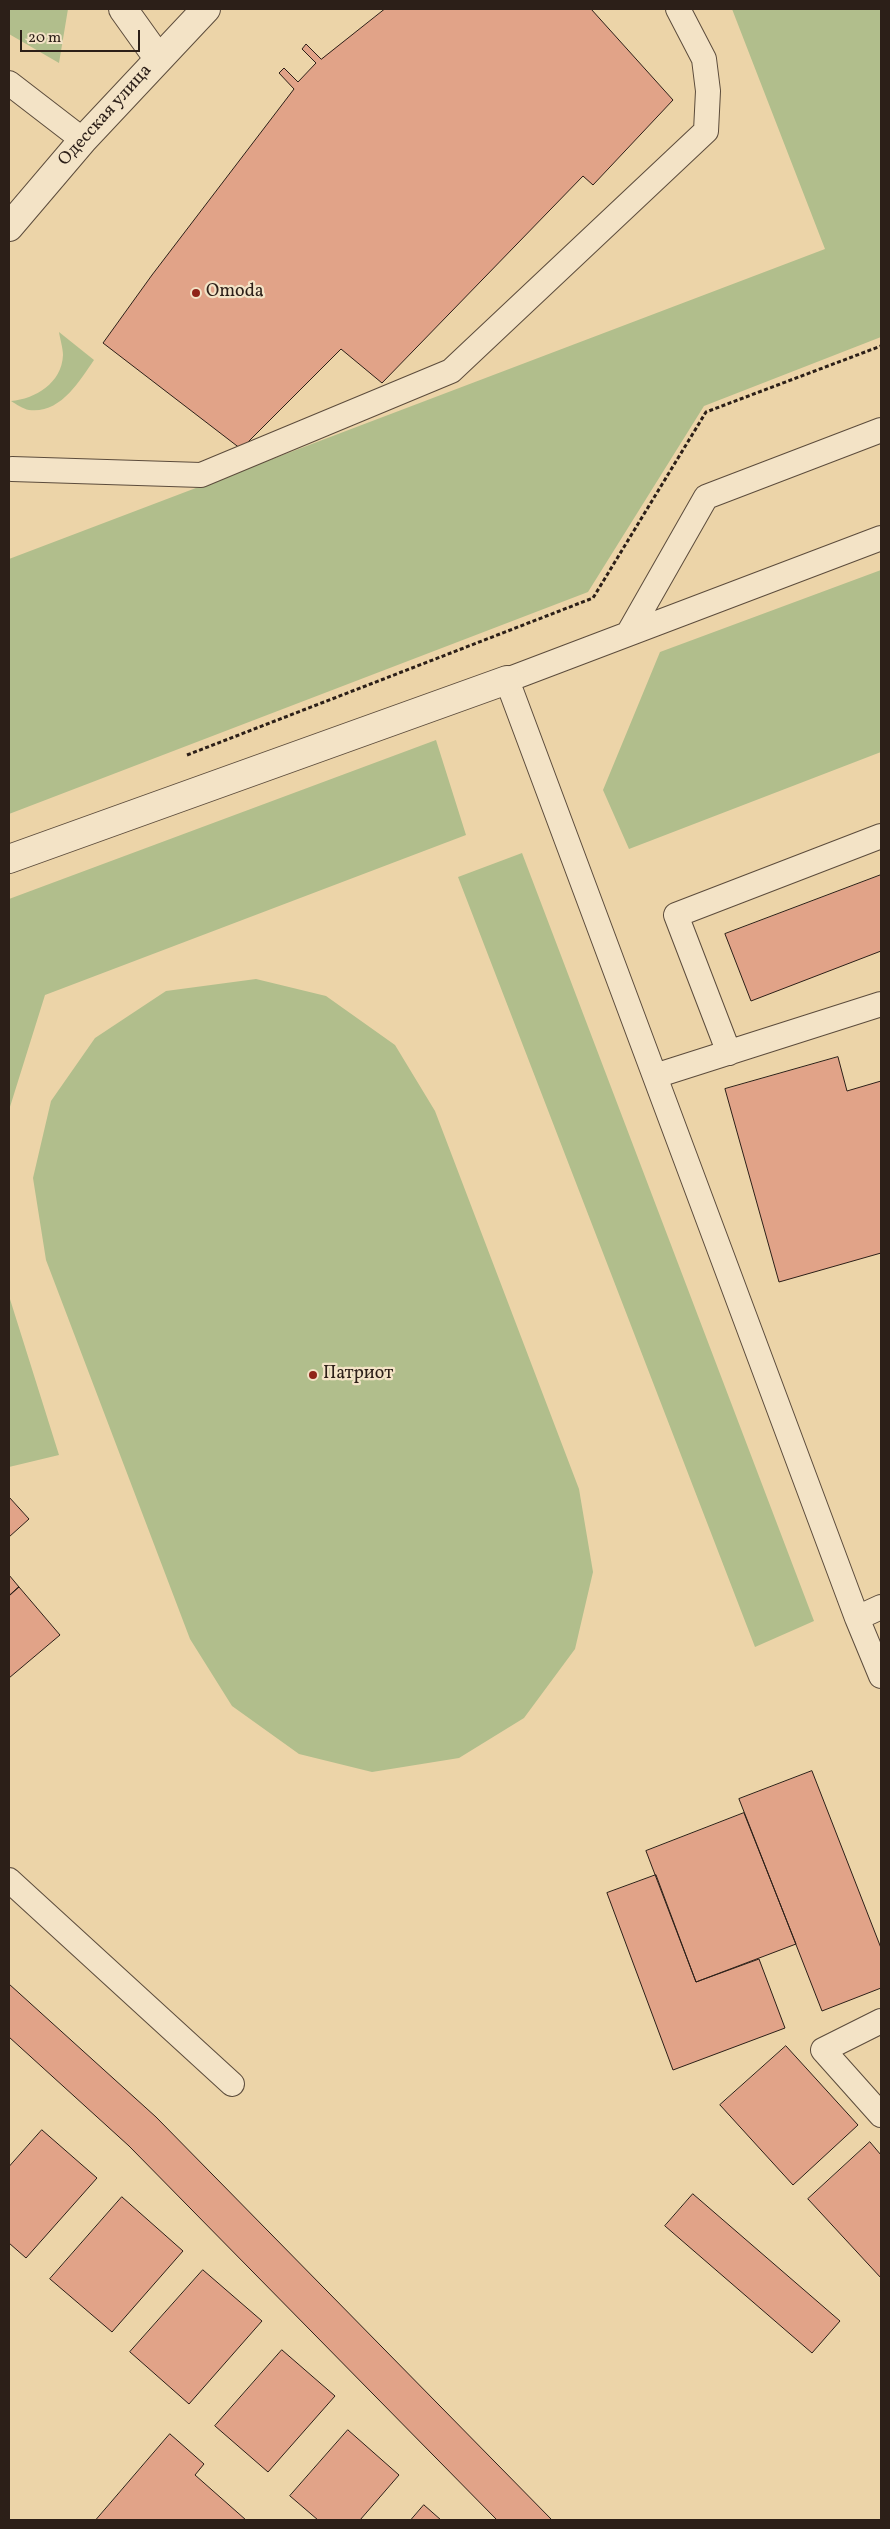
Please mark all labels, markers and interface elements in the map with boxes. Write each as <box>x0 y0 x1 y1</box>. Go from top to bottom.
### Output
scale bar <box>22 20 142 52</box>
text: 20 m <box>28 28 61 49</box>
street label: Одесская улица <box>55 61 157 171</box>
place label: Omoda <box>206 282 264 304</box>
marker: Omoda <box>190 287 202 299</box>
place label: Патриот <box>323 1364 393 1386</box>
marker: Патриот <box>307 1369 319 1381</box>

